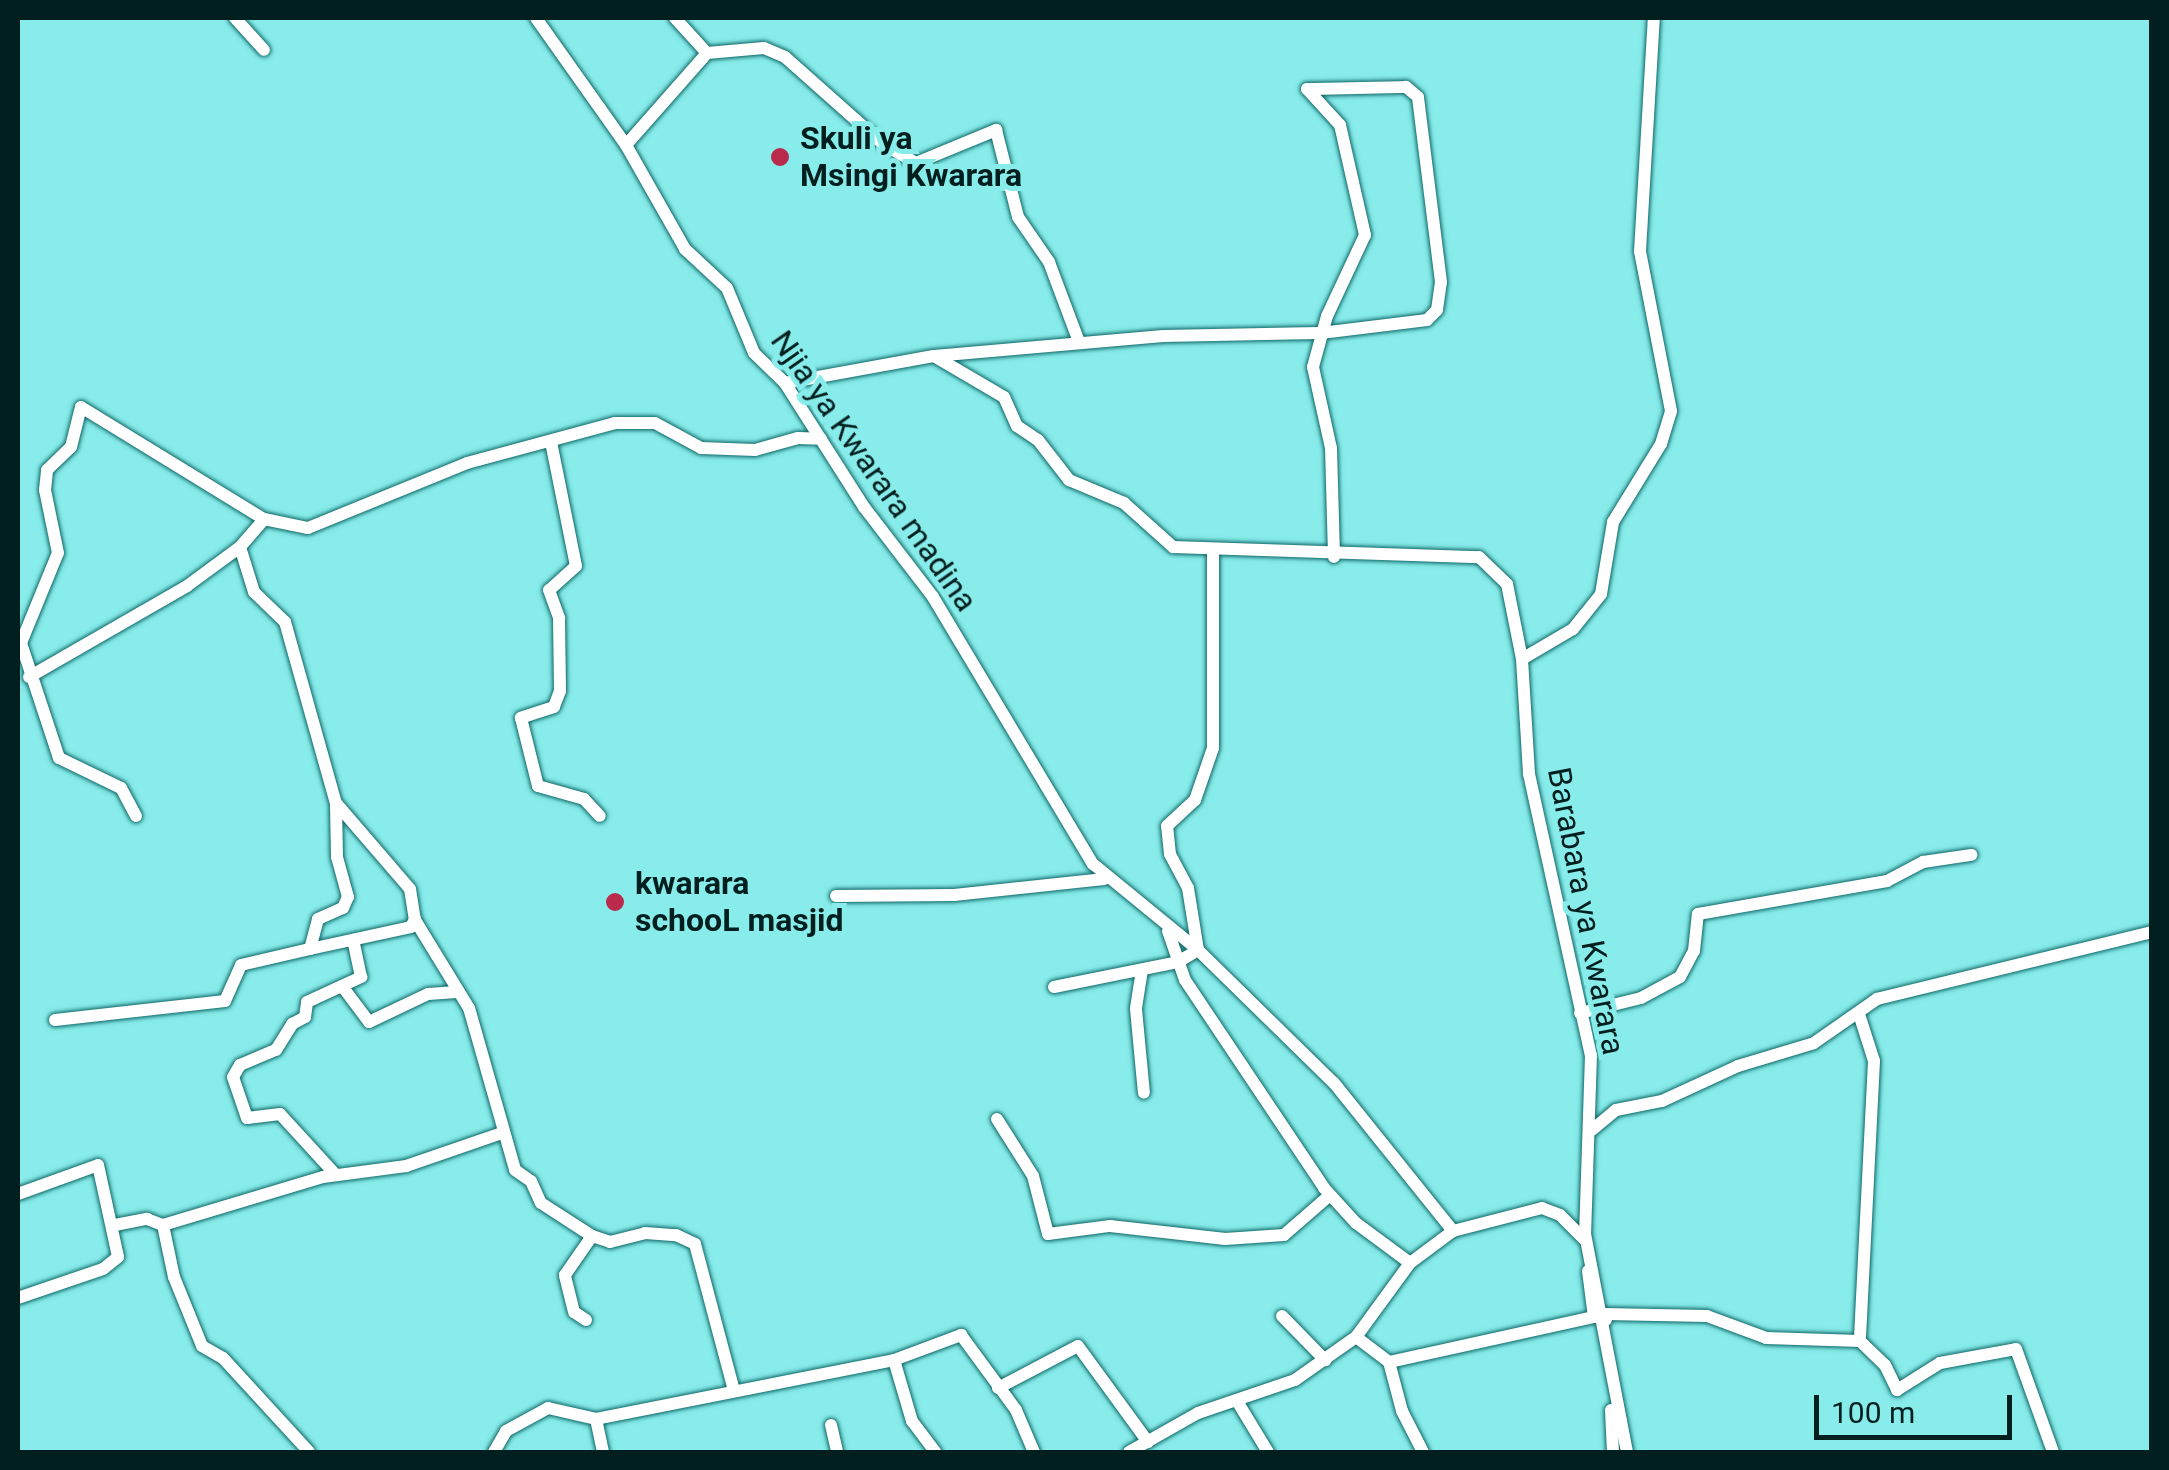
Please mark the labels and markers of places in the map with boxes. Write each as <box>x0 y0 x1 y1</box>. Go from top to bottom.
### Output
place label: Skuli ya Msingi Kwarara <box>800 120 1022 195</box>
marker: Skuli ya Msingi Kwarara <box>769 146 791 168</box>
place label: kwarara schooL masjid <box>635 865 844 940</box>
marker: kwarara schooL masjid <box>604 891 626 913</box>

